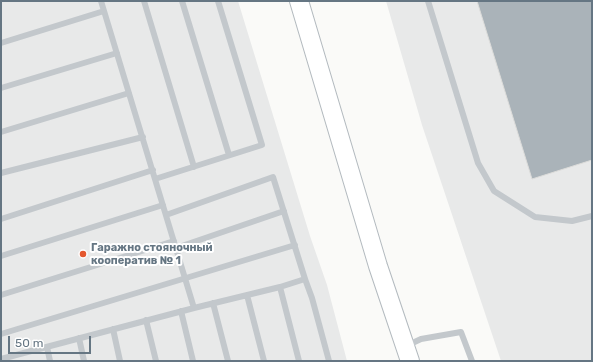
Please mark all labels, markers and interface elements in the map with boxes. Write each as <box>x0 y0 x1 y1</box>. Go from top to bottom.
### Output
place label: Гаражно стояночный кооператив № 1 <box>91 241 213 267</box>
marker: Гаражно стояночный кооператив № 1 <box>78 249 88 259</box>
scale bar <box>10 328 93 354</box>
text: 50 m <box>15 336 43 350</box>

